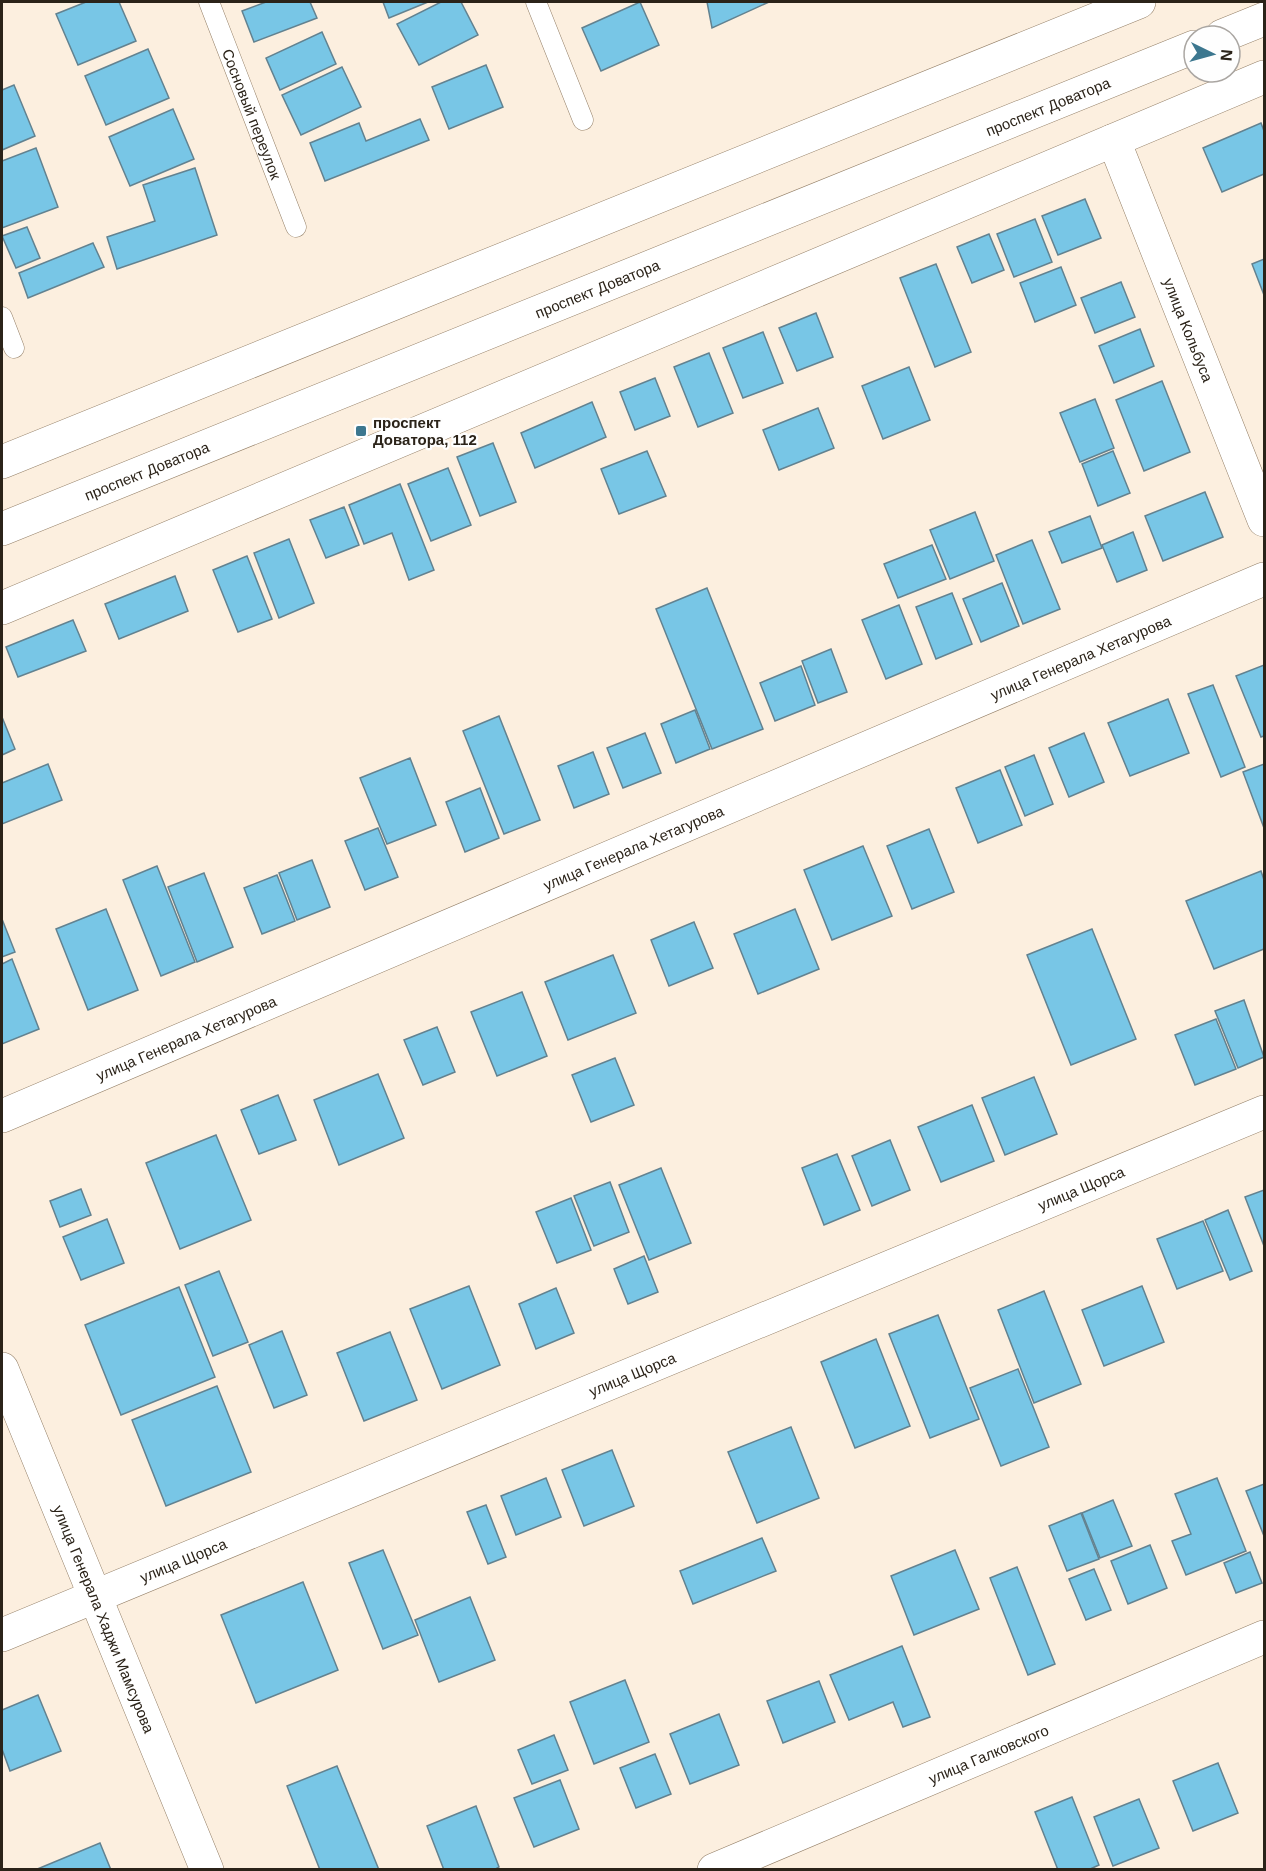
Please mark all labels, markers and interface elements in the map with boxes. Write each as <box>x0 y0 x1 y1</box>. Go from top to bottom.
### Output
north arrow <box>1182 24 1242 84</box>
street label: Сосновый переулок <box>219 46 285 182</box>
text: N <box>1217 49 1235 62</box>
street label: проспект Доватора <box>983 73 1113 139</box>
street label: проспект Доватора <box>532 255 663 321</box>
street label: улица Кольбуса <box>1161 275 1217 385</box>
place label: проспект Доватора, 112 <box>373 414 477 448</box>
marker: проспект Доватора, 112 <box>354 424 368 438</box>
street label: проспект Доватора <box>82 438 212 503</box>
street label: улица Генерала Хетагурова <box>988 611 1174 703</box>
street label: улица Генерала Хетагурова <box>541 801 726 893</box>
street label: улица Генерала Хетагурова <box>93 992 279 1084</box>
street label: улица Щорса <box>1035 1162 1127 1213</box>
street label: улица Щорса <box>586 1348 678 1399</box>
street label: улица Генерала Хаджи Мамсурова <box>50 1503 159 1736</box>
street label: улица Щорса <box>137 1534 229 1585</box>
street label: улица Галковского <box>926 1721 1051 1787</box>

